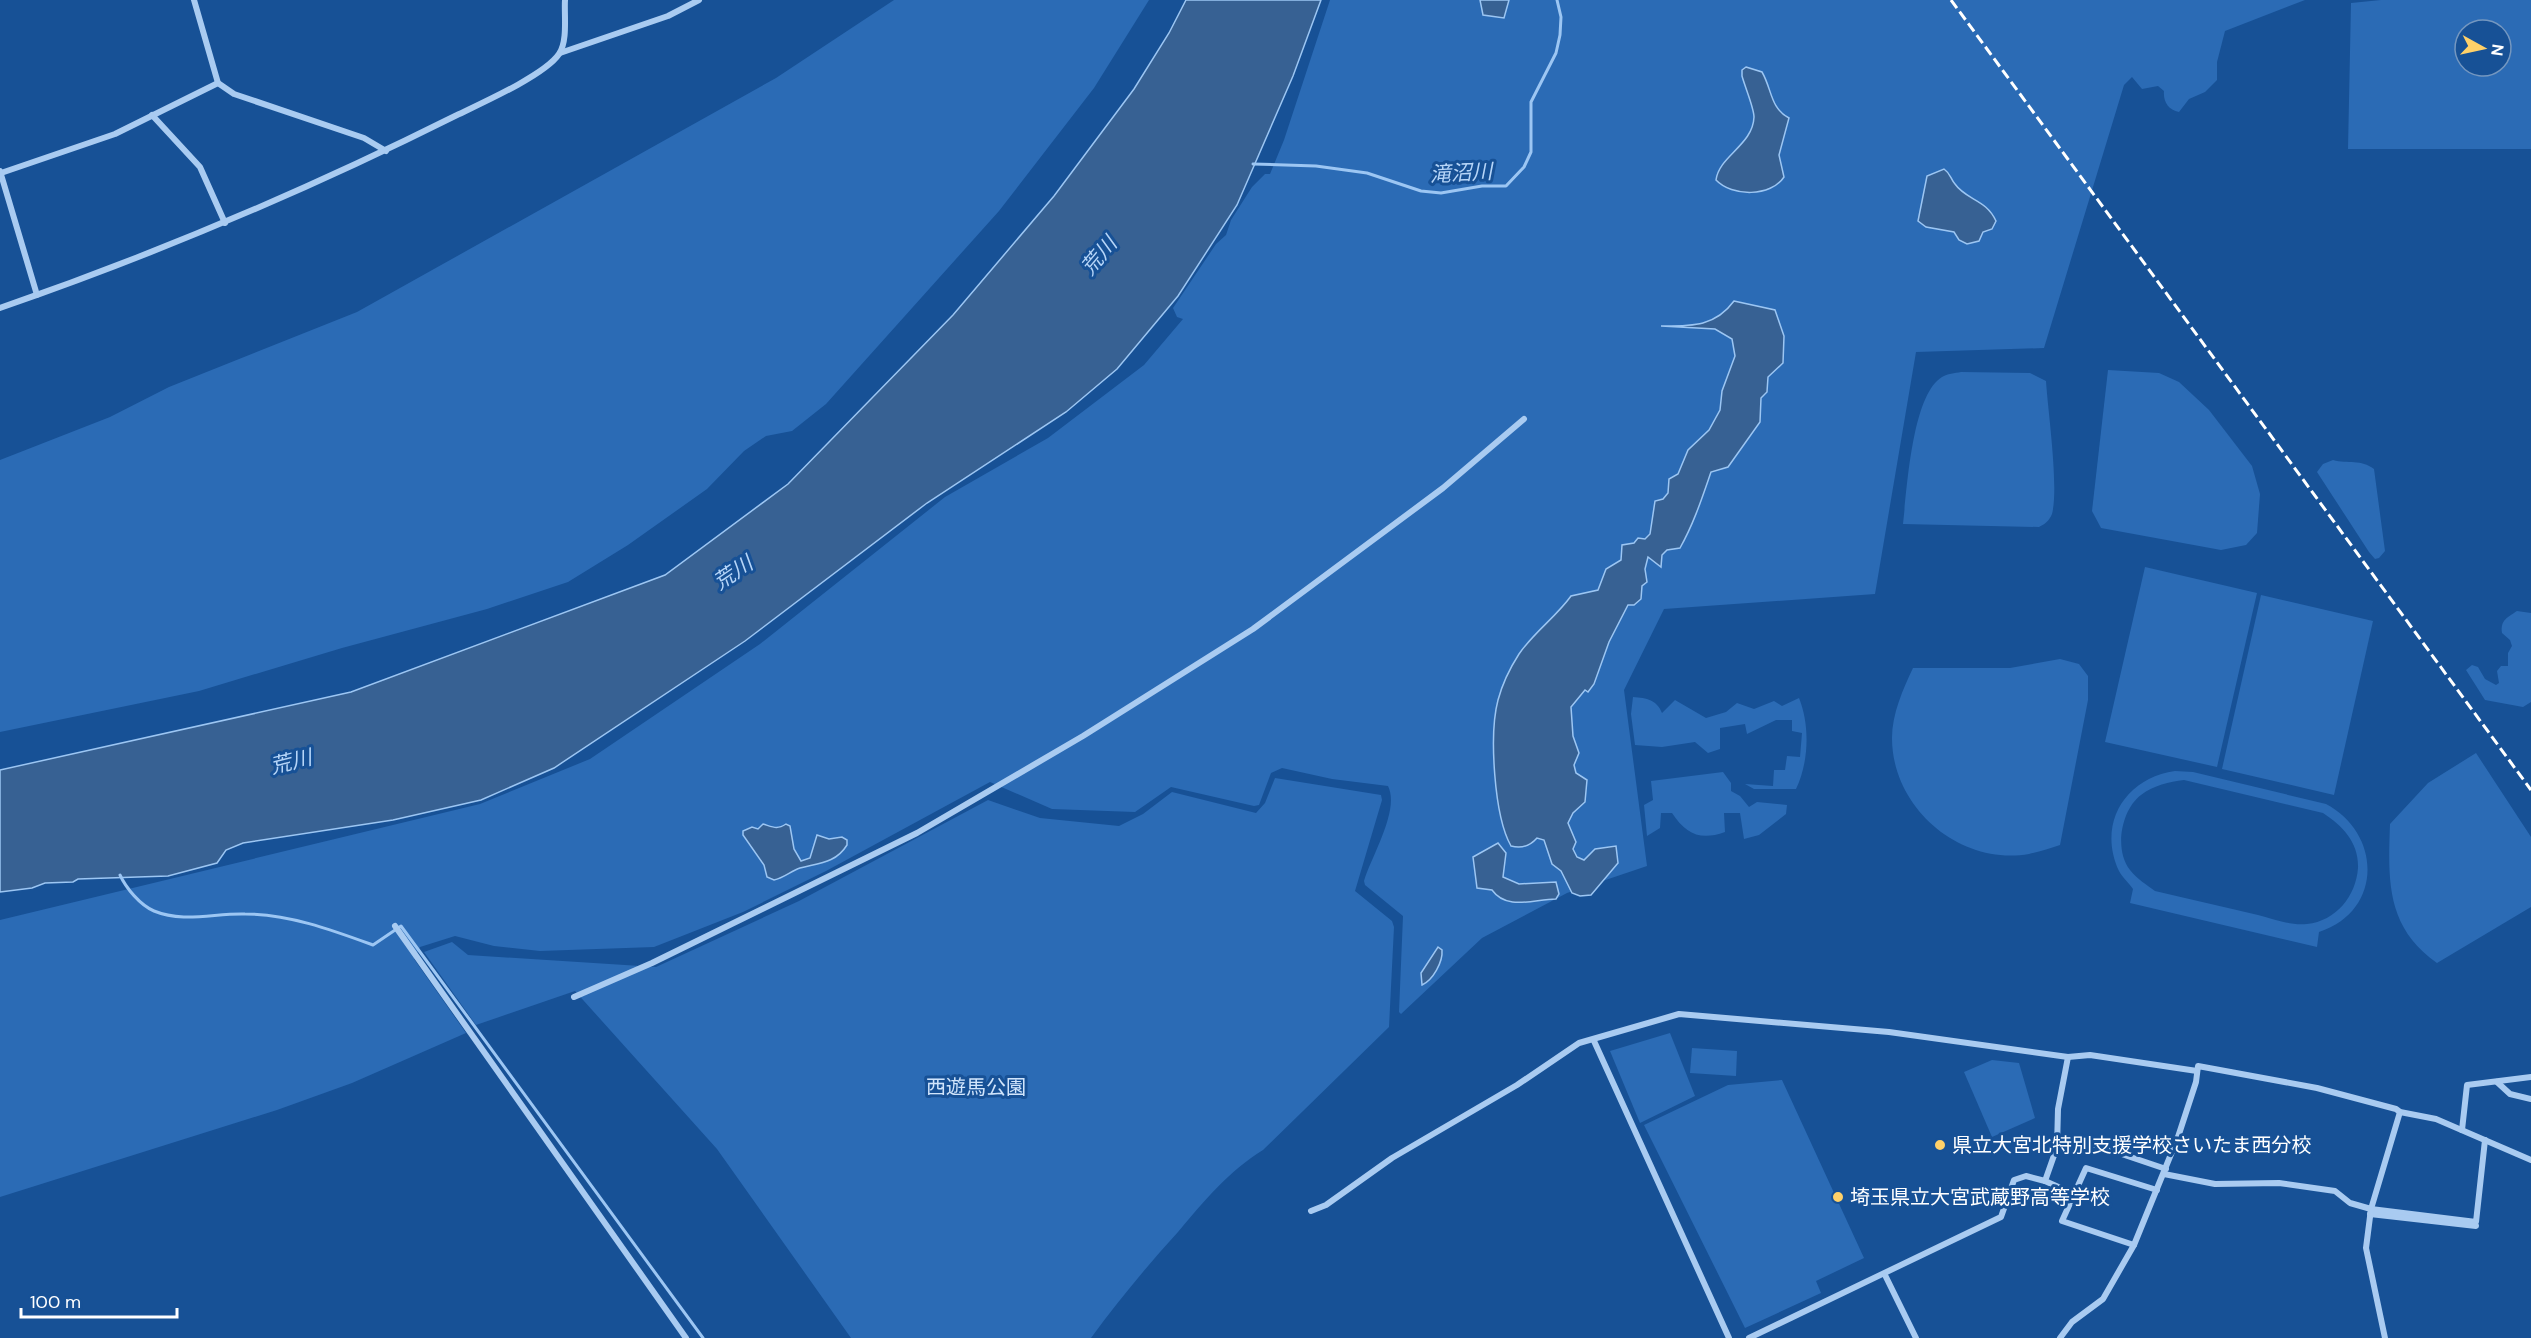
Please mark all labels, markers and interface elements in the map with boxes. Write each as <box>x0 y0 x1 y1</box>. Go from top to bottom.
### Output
north arrow <box>2453 18 2513 78</box>
text: N <box>2486 43 2509 57</box>
water label: 滝沼川 <box>1429 157 1495 189</box>
water label: 荒川 <box>1075 229 1125 281</box>
water label: 荒川 <box>708 549 760 596</box>
water label: 荒川 <box>267 743 317 781</box>
park label: 西遊馬公園 <box>926 1074 1026 1100</box>
place label: 県立大宮北特別支援学校さいたま西分校 <box>1952 1132 2311 1158</box>
marker: 県立大宮北特別支援学校さいたま西分校 <box>1933 1138 1947 1152</box>
place label: 埼玉県立大宮武蔵野高等学校 <box>1850 1184 2110 1210</box>
marker: 埼玉県立大宮武蔵野高等学校 <box>1831 1190 1845 1204</box>
scale bar <box>21 1281 177 1319</box>
text: 100 m <box>30 1290 81 1314</box>

